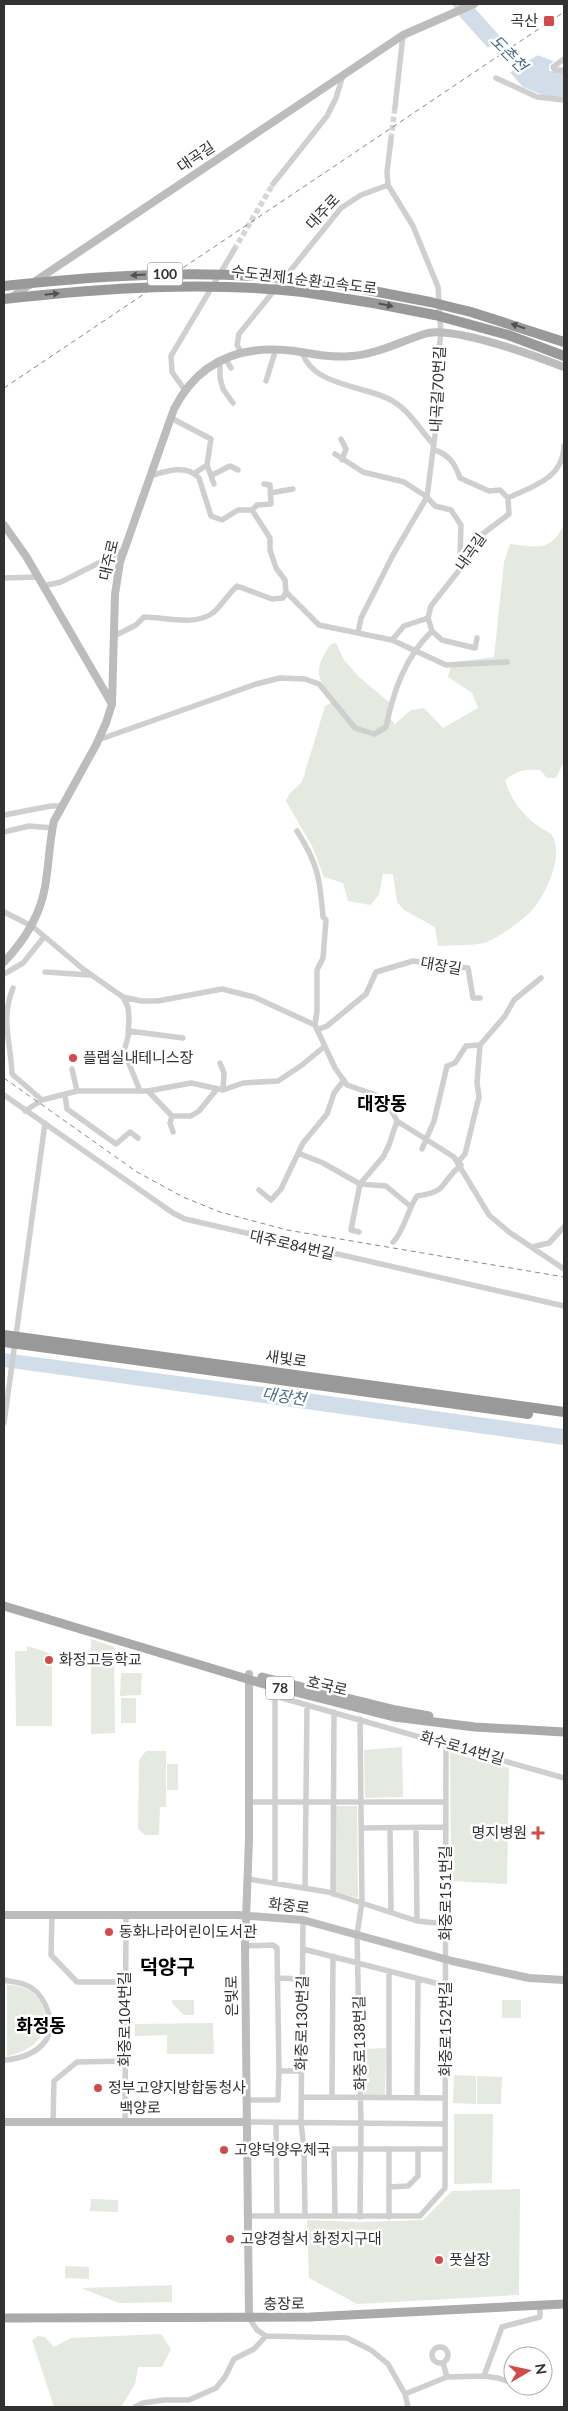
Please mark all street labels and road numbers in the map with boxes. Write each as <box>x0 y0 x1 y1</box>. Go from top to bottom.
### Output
street label: 대곡길 <box>173 137 218 175</box>
street label: 대주로 <box>302 190 343 233</box>
street label: 수도권제1순환고속도로 <box>230 261 378 297</box>
road number: 100 <box>148 262 182 286</box>
street label: 내곡길70번길 <box>426 345 448 433</box>
street label: 내곡길 <box>451 529 489 574</box>
street label: 대주로 <box>95 538 121 582</box>
street label: 대장길 <box>419 953 463 977</box>
street label: 대주로84번길 <box>248 1226 336 1263</box>
street label: 새빛로 <box>264 1346 308 1370</box>
street label: 호국로 <box>305 1672 349 1698</box>
road number: 78 <box>266 1676 294 1700</box>
street label: 화수로14번길 <box>418 1726 506 1768</box>
street label: 화중로151번길 <box>436 1845 454 1941</box>
street label: 화중로 <box>267 1894 311 1916</box>
street label: 화중로104번길 <box>115 1971 133 2067</box>
street label: 은빛로 <box>222 1975 240 2017</box>
street label: 화중로130번길 <box>291 1975 311 2071</box>
street label: 화중로152번길 <box>436 1981 454 2077</box>
street label: 화중로138번길 <box>349 1995 369 2091</box>
street label: 백양로 <box>119 2098 161 2116</box>
street label: 충장로 <box>263 2294 305 2312</box>

